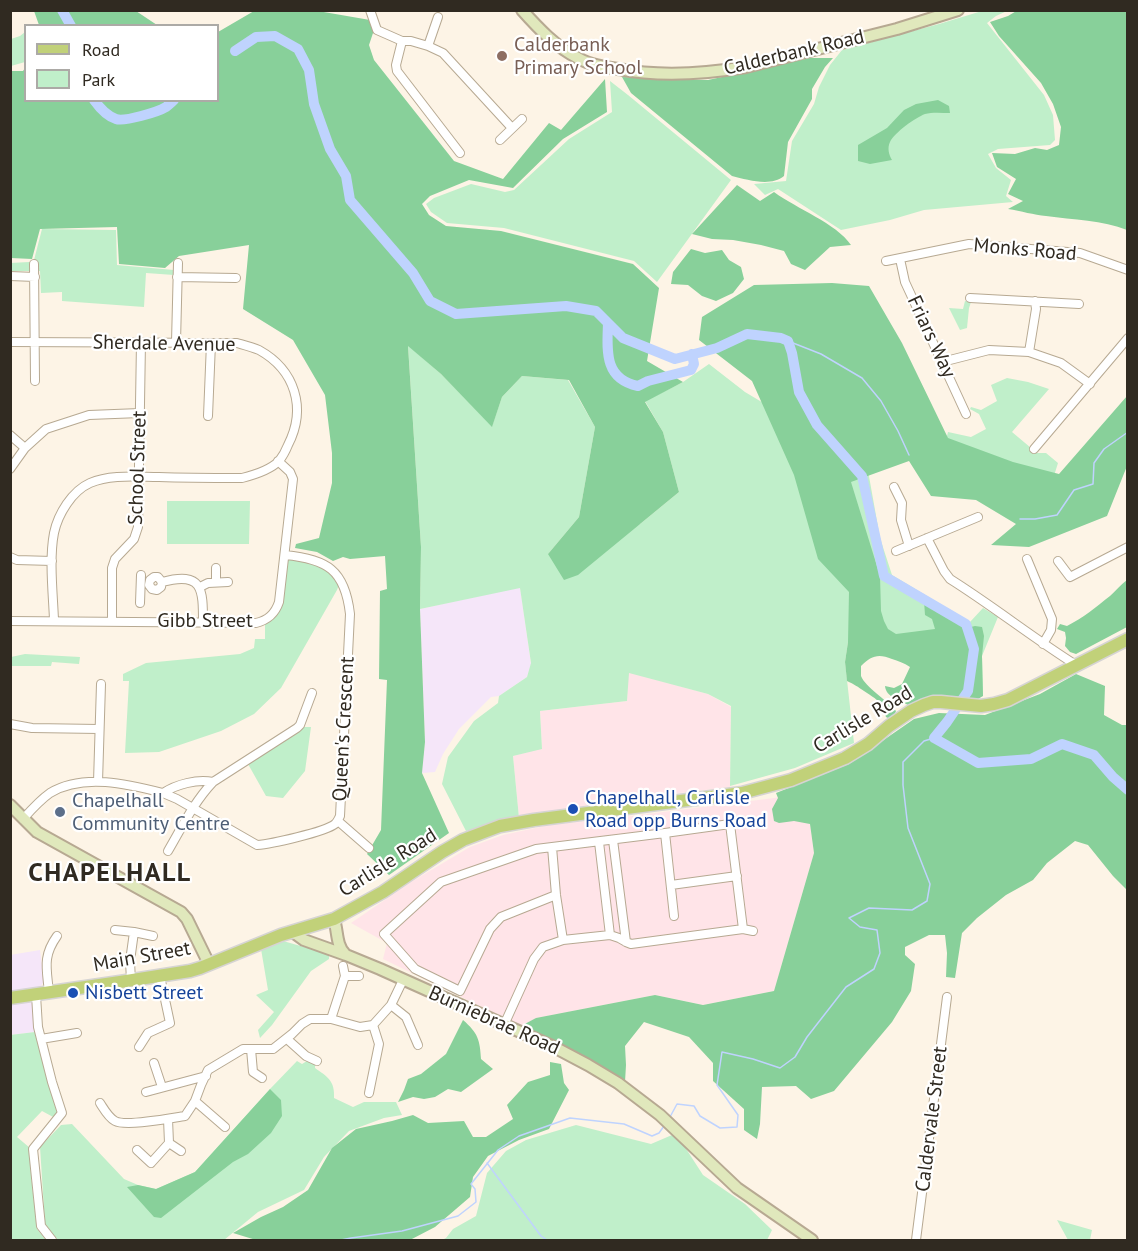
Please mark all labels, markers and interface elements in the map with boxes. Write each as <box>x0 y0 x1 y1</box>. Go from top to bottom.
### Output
legend <box>24 24 219 102</box>
street label: Calderbank Road <box>721 25 867 81</box>
place label: Calderbank Primary School <box>514 33 642 80</box>
text: Road <box>82 38 120 61</box>
marker: Calderbank Primary School <box>495 49 509 63</box>
text: Park <box>82 68 115 91</box>
street label: Monks Road <box>973 234 1077 266</box>
street label: Friars Way <box>902 292 960 382</box>
street label: Sherdale Avenue <box>92 331 236 357</box>
street label: School Street <box>124 410 152 526</box>
street label: Gibb Street <box>157 609 253 633</box>
street label: Queen's Crescent <box>328 656 360 802</box>
street label: Carlisle Road <box>809 681 917 759</box>
place label: Chapelhall, Carlisle Road opp Burns Road <box>585 786 767 833</box>
place label: Chapelhall Community Centre <box>72 789 230 836</box>
marker: Chapelhall, Carlisle Road opp Burns Road <box>566 802 580 816</box>
marker: Chapelhall Community Centre <box>53 805 67 819</box>
street label: Carlisle Road <box>335 823 441 903</box>
district label: CHAPELHALL <box>28 858 192 890</box>
street label: Main Street <box>91 937 193 977</box>
place label: Nisbett Street <box>85 981 203 1005</box>
street label: Burniebrae Road <box>425 981 563 1061</box>
marker: Nisbett Street <box>66 986 80 1000</box>
street label: Caldervale Street <box>911 1045 953 1193</box>

